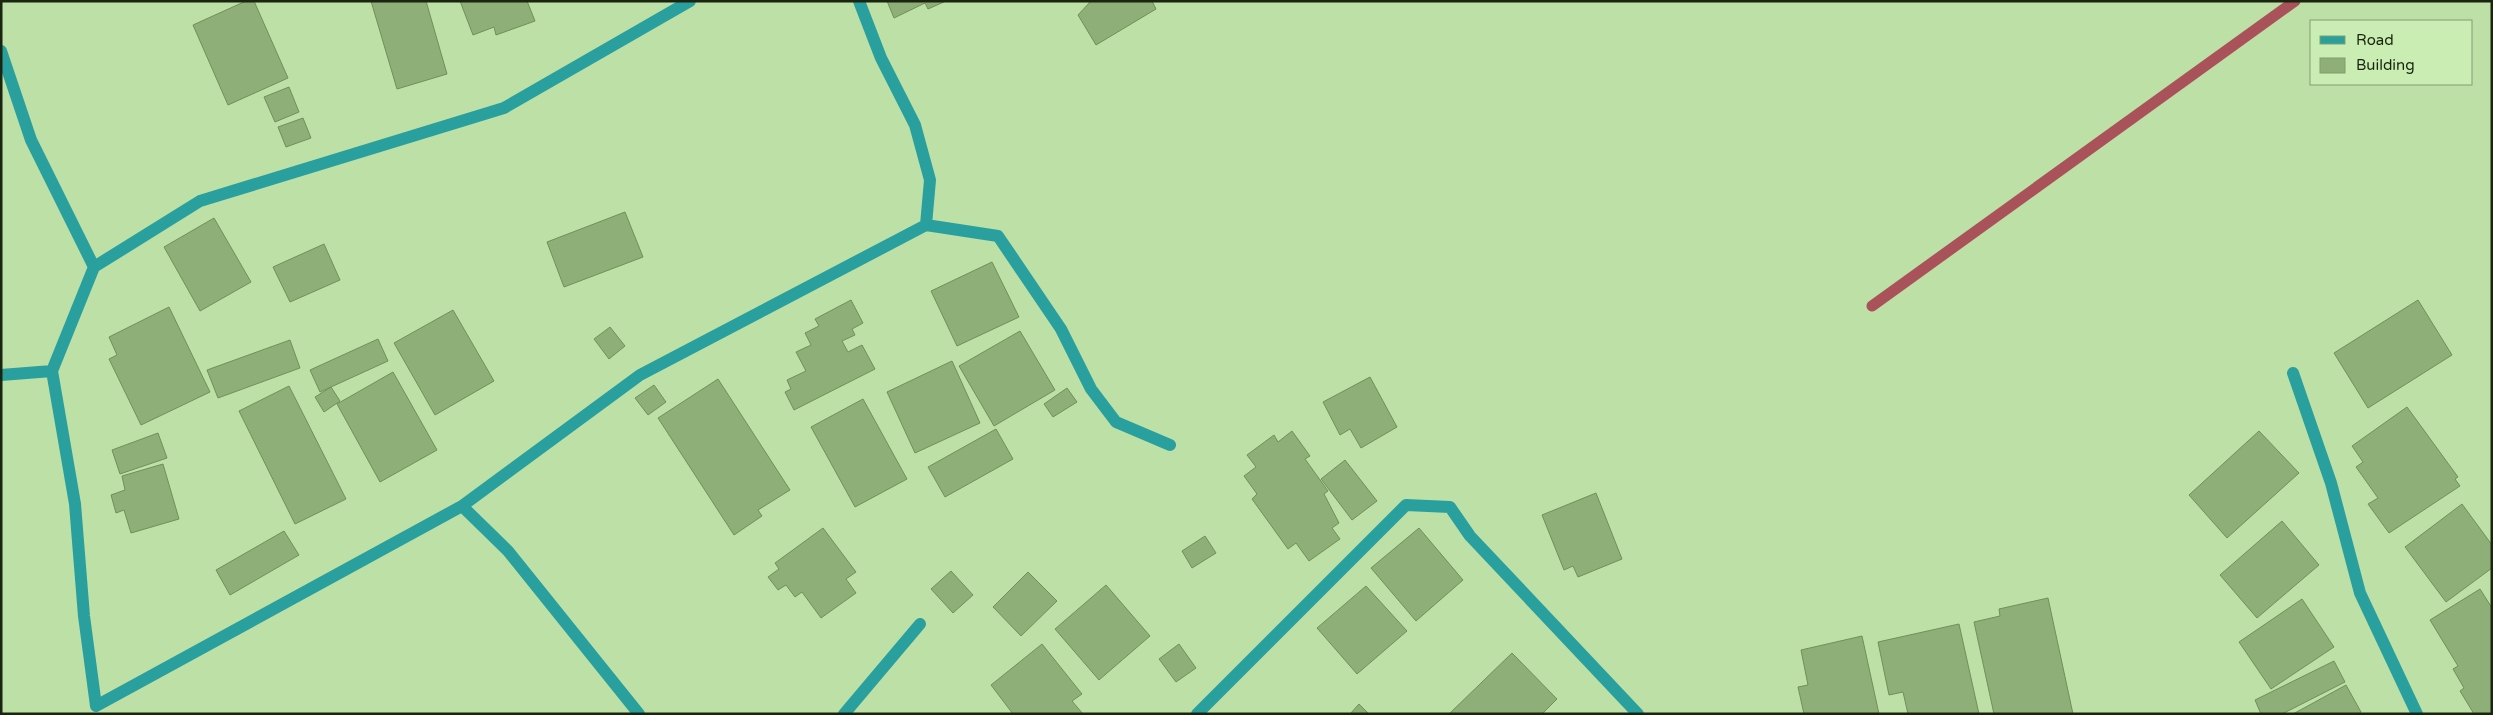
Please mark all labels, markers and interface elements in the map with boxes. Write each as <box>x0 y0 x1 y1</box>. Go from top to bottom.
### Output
legend <box>2310 20 2473 85</box>
text: Road <box>2356 31 2394 49</box>
text: Building <box>2356 56 2415 74</box>

